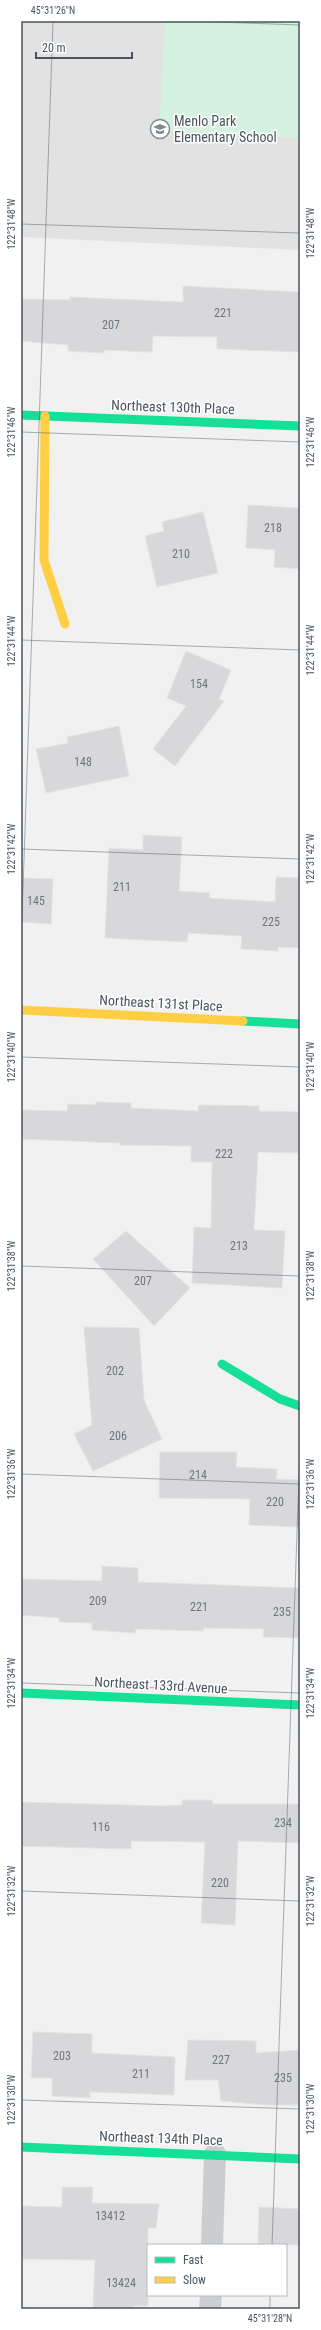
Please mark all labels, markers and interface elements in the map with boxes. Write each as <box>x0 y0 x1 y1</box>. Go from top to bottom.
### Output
text: 45°31'26"N <box>31 5 75 16</box>
scale bar <box>36 34 132 60</box>
text: 20 m <box>42 41 66 55</box>
place label: Menlo Park Elementary School <box>174 113 277 145</box>
school or university icon: Menlo Park Elementary School <box>149 118 171 140</box>
text: 122°31'48"W <box>6 198 17 249</box>
text: 122°31'48"W <box>305 207 316 258</box>
house number: 221 <box>214 306 232 320</box>
house number: 207 <box>102 318 120 332</box>
street label: Northeast 130th Place <box>111 397 236 417</box>
text: 122°31'46"W <box>6 406 17 457</box>
text: 122°31'46"W <box>305 416 316 467</box>
house number: 218 <box>264 521 282 535</box>
house number: 210 <box>172 547 190 561</box>
text: 122°31'44"W <box>6 615 17 666</box>
text: 122°31'44"W <box>305 624 316 675</box>
house number: 154 <box>190 677 208 691</box>
house number: 148 <box>74 755 92 769</box>
text: 122°31'42"W <box>6 823 17 874</box>
text: 122°31'42"W <box>305 833 316 884</box>
house number: 211 <box>113 880 131 894</box>
house number: 145 <box>27 894 45 908</box>
house number: 225 <box>262 915 280 929</box>
street label: Northeast 131st Place <box>99 992 223 1014</box>
text: 122°31'40"W <box>6 1031 17 1082</box>
text: 122°31'40"W <box>305 1041 316 1092</box>
house number: 222 <box>215 1147 233 1161</box>
house number: 213 <box>230 1239 248 1253</box>
text: 122°31'38"W <box>6 1240 17 1291</box>
text: 122°31'38"W <box>305 1250 316 1301</box>
house number: 207 <box>134 1274 152 1288</box>
house number: 202 <box>106 1364 124 1378</box>
house number: 206 <box>109 1429 127 1443</box>
text: 122°31'36"W <box>6 1448 17 1499</box>
text: 122°31'36"W <box>305 1458 316 1509</box>
house number: 214 <box>189 1468 207 1482</box>
house number: 220 <box>266 1495 284 1509</box>
house number: 209 <box>89 1594 107 1608</box>
house number: 221 <box>190 1600 208 1614</box>
house number: 235 <box>273 1605 291 1619</box>
text: 122°31'34"W <box>6 1657 17 1708</box>
text: 122°31'34"W <box>305 1667 316 1718</box>
street label: Northeast 133rd Avenue <box>94 1674 229 1697</box>
house number: 234 <box>274 1816 292 1830</box>
house number: 116 <box>92 1820 110 1834</box>
text: 122°31'32"W <box>6 1865 17 1916</box>
text: 122°31'32"W <box>305 1875 316 1926</box>
house number: 220 <box>211 1876 229 1890</box>
house number: 203 <box>53 2049 71 2063</box>
house number: 227 <box>212 2053 230 2067</box>
house number: 211 <box>132 2067 150 2081</box>
house number: 235 <box>274 2071 292 2085</box>
text: 122°31'30"W <box>6 2074 17 2125</box>
text: 122°31'30"W <box>305 2083 316 2134</box>
street label: Northeast 134th Place <box>99 2128 224 2148</box>
house number: 13412 <box>95 2209 125 2223</box>
legend <box>147 2244 287 2296</box>
text: Fast <box>183 2253 204 2267</box>
text: Slow <box>183 2273 206 2287</box>
house number: 13424 <box>106 2276 136 2290</box>
text: 45°31'28"N <box>248 2313 292 2324</box>

